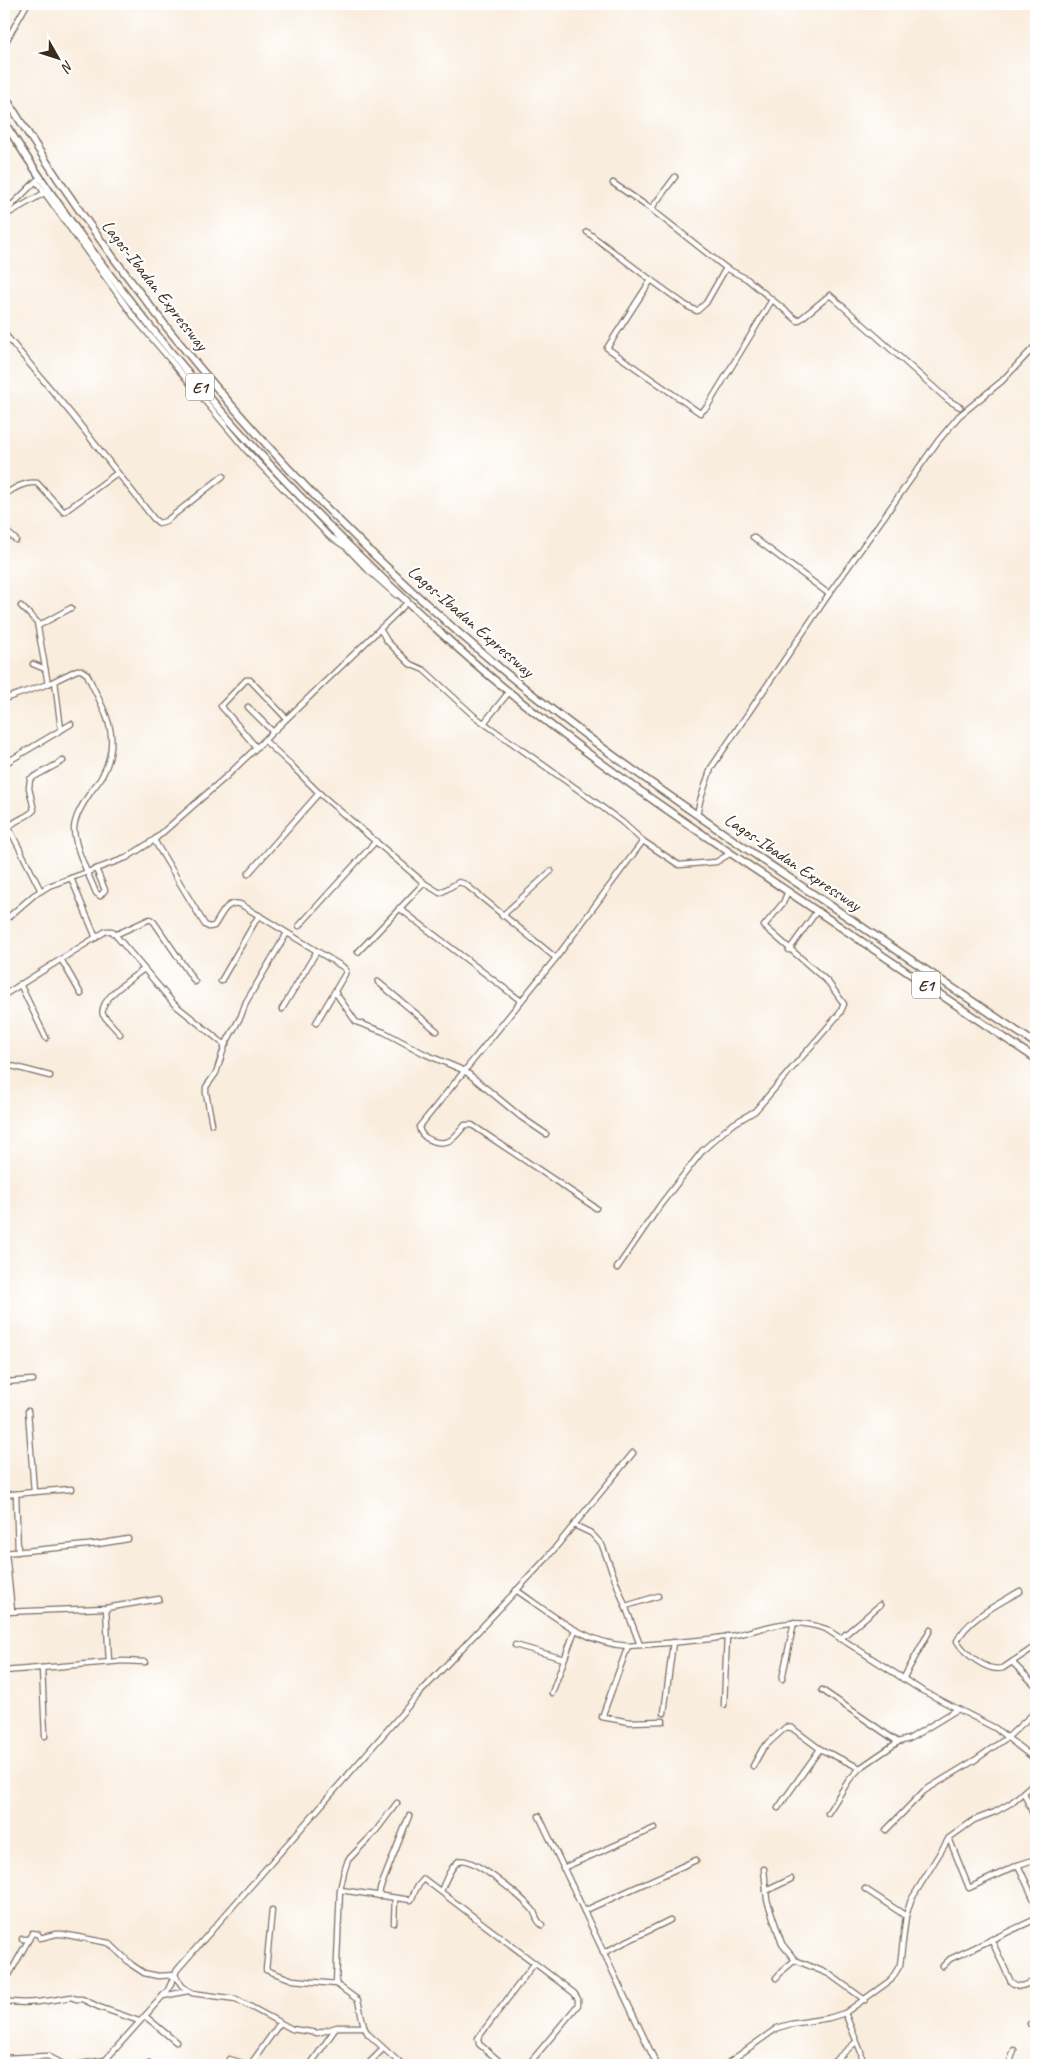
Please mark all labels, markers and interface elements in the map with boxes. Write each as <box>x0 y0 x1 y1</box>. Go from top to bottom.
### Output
north arrow <box>32 32 82 82</box>
text: N <box>57 57 77 76</box>
street label: Lagos-Ibadan Expressway <box>97 215 214 356</box>
road number: E1 <box>186 374 214 401</box>
street label: Lagos-Ibadan Expressway <box>403 560 540 683</box>
street label: Lagos-Ibadan Expressway <box>721 808 867 917</box>
road number: E1 <box>912 972 940 998</box>

